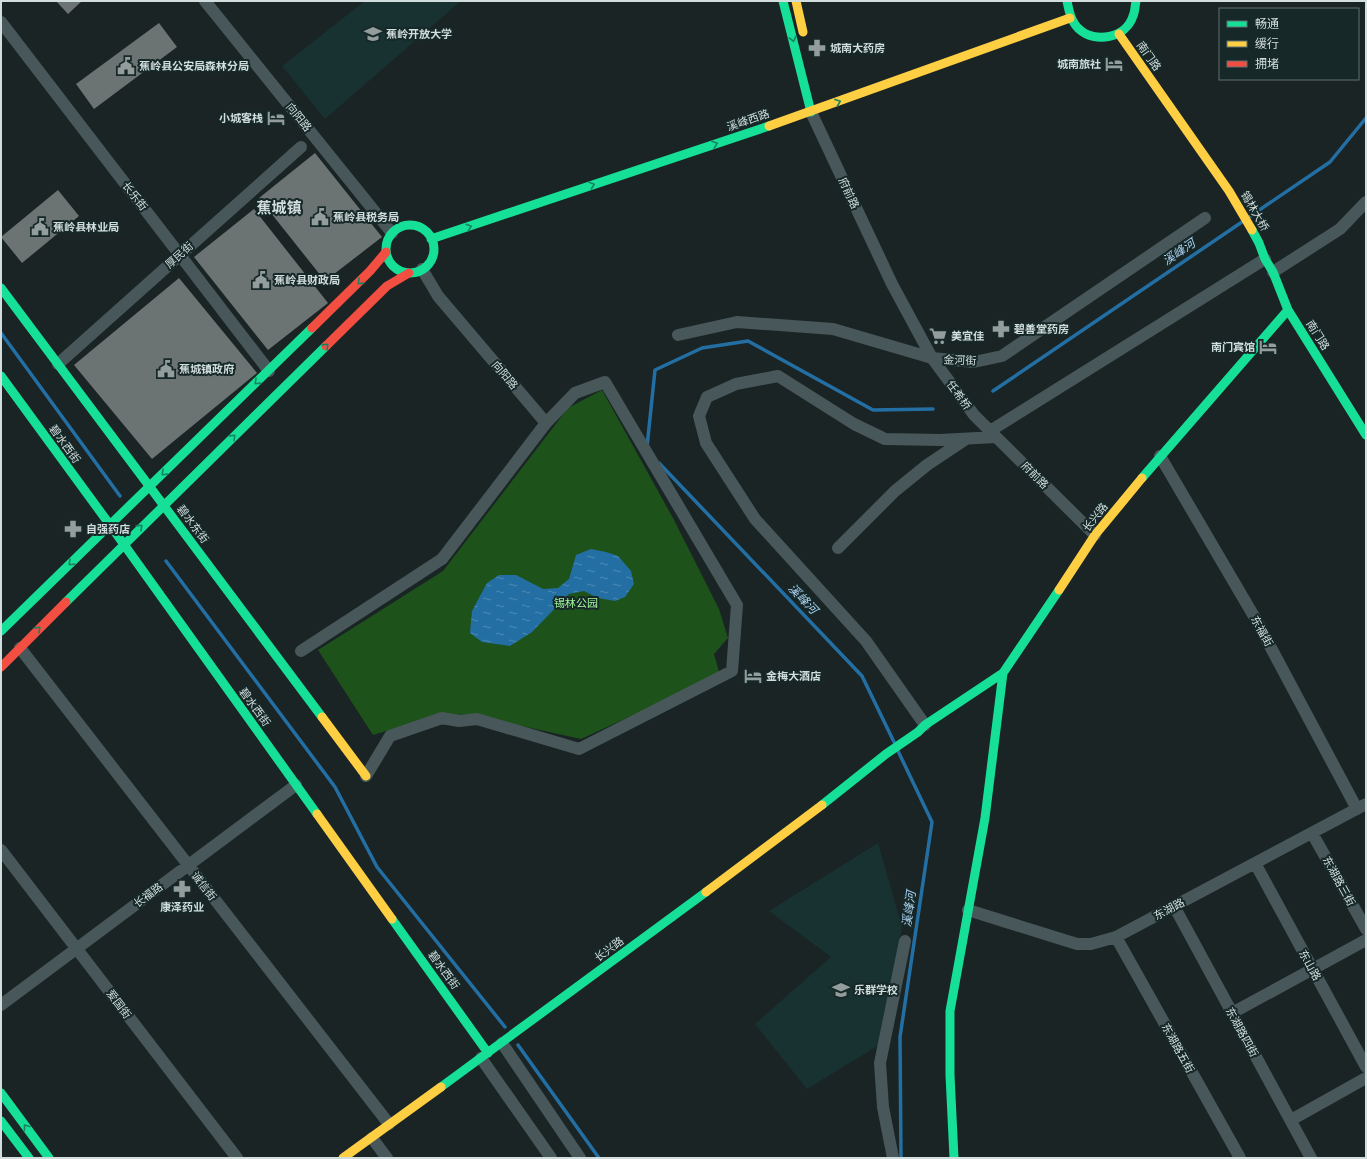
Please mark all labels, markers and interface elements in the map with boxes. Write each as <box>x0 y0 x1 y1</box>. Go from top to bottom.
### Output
legend <box>1219 8 1359 80</box>
text: 畅通 <box>1255 17 1279 31</box>
school or university icon: 蕉岭开放大学 <box>363 24 383 44</box>
place label: 蕉岭开放大学 <box>386 28 452 40</box>
one-way arrow <box>788 36 796 42</box>
text: 缓行 <box>1255 37 1279 51</box>
pharmacy icon: 城南大药房 <box>807 38 827 58</box>
street label: 南门路 <box>1135 39 1163 73</box>
place label: 城南大药房 <box>830 42 885 54</box>
hotel icon: 城南旅社 <box>1104 54 1124 74</box>
public building icon: 蕉岭县公安局森林分局 <box>116 56 136 76</box>
text: 拥堵 <box>1255 57 1279 71</box>
place label: 城南旅社 <box>1057 58 1101 70</box>
place label: 蕉岭县公安局森林分局 <box>139 60 249 72</box>
one-way arrow <box>834 98 841 107</box>
street label: 向阳路 <box>284 100 314 134</box>
street label: 溪峰西路 <box>725 107 771 133</box>
hotel icon: 小城客栈 <box>266 108 286 128</box>
place label: 小城客栈 <box>219 112 263 124</box>
one-way arrow <box>711 140 718 149</box>
street label: 府前路 <box>837 176 861 210</box>
street label: 长乐街 <box>120 179 150 213</box>
one-way arrow <box>588 182 595 190</box>
street label: 锡林大桥 <box>1239 189 1271 233</box>
district label: 蕉城镇 <box>256 199 302 216</box>
public building icon: 蕉岭县税务局 <box>310 207 330 227</box>
place label: 蕉岭县税务局 <box>333 211 399 223</box>
public building icon: 蕉岭县林业局 <box>30 217 50 237</box>
place label: 蕉岭县林业局 <box>53 221 119 233</box>
one-way arrow <box>465 223 472 232</box>
water label: 溪峰河 <box>1160 235 1199 268</box>
street label: 厚民街 <box>163 240 195 270</box>
public building icon: 蕉岭县财政局 <box>251 270 271 290</box>
place label: 蕉岭县财政局 <box>274 274 340 286</box>
one-way arrow <box>357 277 365 284</box>
street label: 南门路 <box>1304 318 1332 352</box>
pharmacy icon: 碧善堂药房 <box>991 319 1011 339</box>
place label: 碧善堂药房 <box>1014 323 1069 335</box>
supermarket icon: 美宜佳 <box>928 326 948 346</box>
place label: 美宜佳 <box>951 330 984 342</box>
hotel icon: 南门宾馆 <box>1258 337 1278 357</box>
place label: 南门宾馆 <box>1211 341 1255 353</box>
one-way arrow <box>321 343 329 351</box>
street label: 金河街 <box>943 353 977 367</box>
public building icon: 蕉城镇政府 <box>156 359 176 379</box>
street label: 向阳路 <box>490 359 520 391</box>
place label: 蕉城镇政府 <box>179 363 234 375</box>
one-way arrow <box>254 377 262 385</box>
street label: 任希桥 <box>944 378 974 412</box>
street label: 碧水西街 <box>47 423 83 465</box>
one-way arrow <box>228 434 236 441</box>
street label: 府前路 <box>1019 459 1051 491</box>
one-way arrow <box>161 468 169 475</box>
street label: 长兴路 <box>1080 500 1110 534</box>
street label: 碧水东街 <box>175 503 211 545</box>
pharmacy icon: 自强药店 <box>63 519 83 539</box>
place label: 自强药店 <box>86 523 130 535</box>
one-way arrow <box>135 525 143 532</box>
one-way arrow <box>68 558 76 566</box>
water label: 溪峰河 <box>785 581 822 618</box>
park label: 锡林公园 <box>554 597 598 609</box>
street label: 东福街 <box>1249 614 1275 648</box>
one-way arrow <box>33 626 41 634</box>
hotel icon: 金梅大酒店 <box>743 666 763 686</box>
place label: 金梅大酒店 <box>766 670 821 682</box>
street label: 碧水西街 <box>237 686 273 728</box>
street label: 东湖路三街 <box>1320 854 1358 908</box>
street label: 诚信街 <box>189 869 219 903</box>
pharmacy icon: 康泽药业 <box>172 879 192 899</box>
street label: 长福路 <box>131 880 165 910</box>
water label: 溪峰河 <box>900 888 919 928</box>
street label: 东湖路 <box>1152 896 1186 922</box>
place label: 康泽药业 <box>160 901 204 913</box>
street label: 长兴路 <box>592 934 626 964</box>
street label: 东山路 <box>1297 948 1323 982</box>
street label: 碧水西街 <box>426 949 462 991</box>
school or university icon: 乐群学校 <box>831 980 851 1000</box>
place label: 乐群学校 <box>854 984 898 996</box>
street label: 爱国街 <box>104 987 134 1021</box>
street label: 东湖路四街 <box>1223 1005 1261 1059</box>
street label: 东湖路五街 <box>1159 1021 1197 1075</box>
one-way arrow <box>24 1124 31 1131</box>

